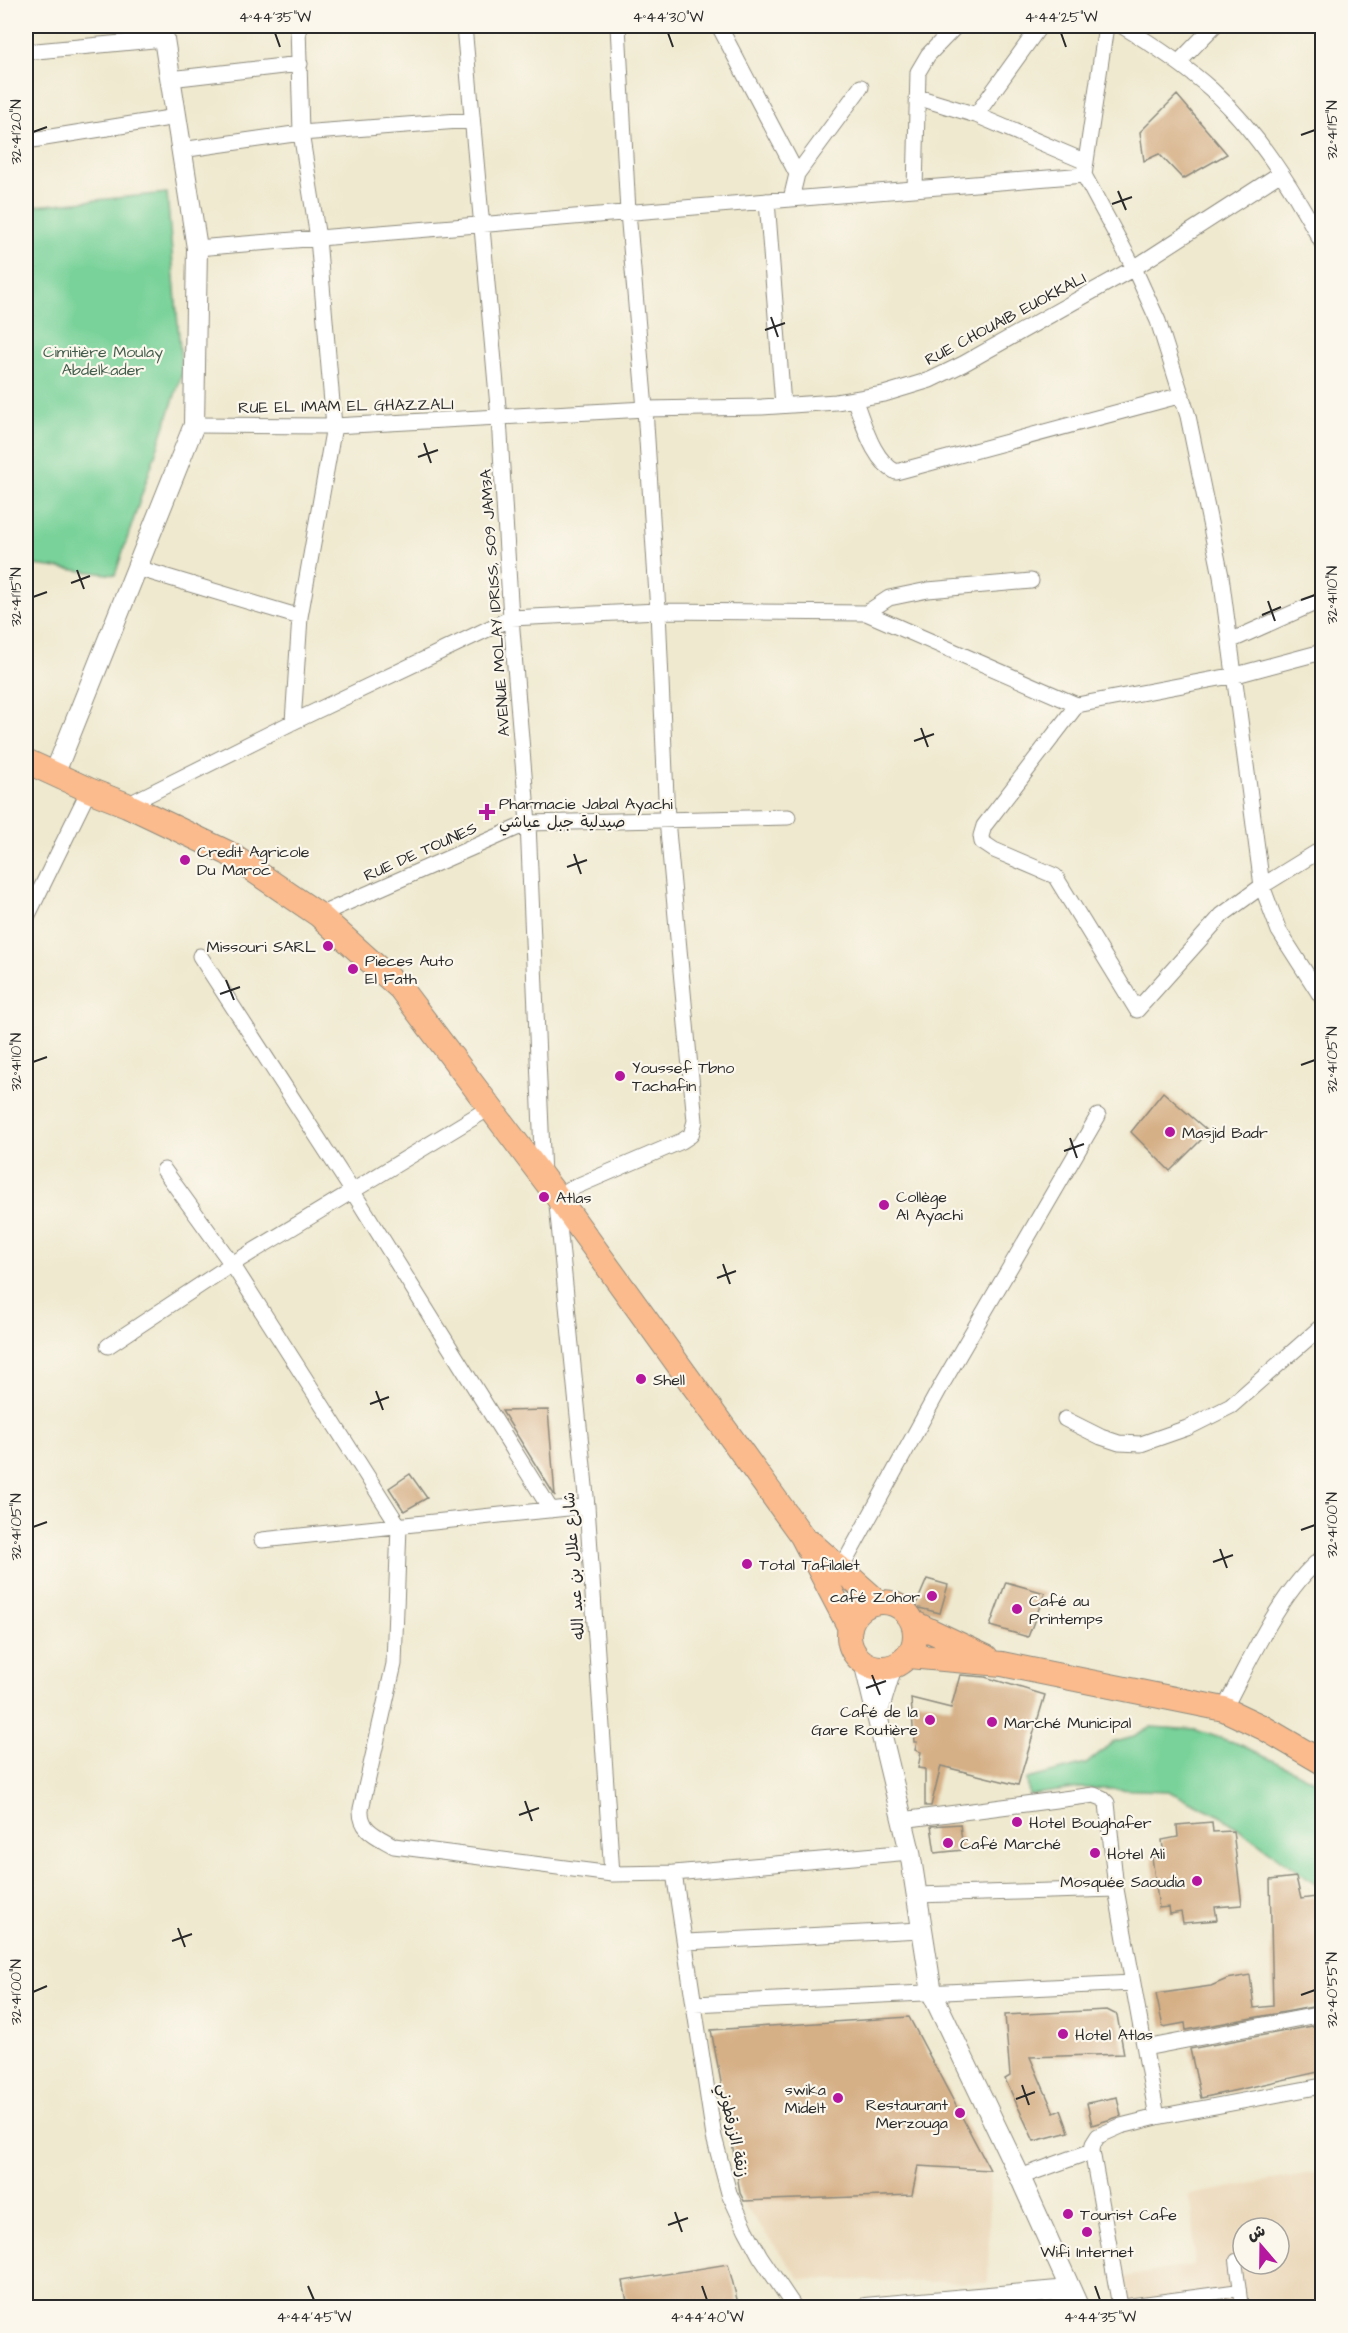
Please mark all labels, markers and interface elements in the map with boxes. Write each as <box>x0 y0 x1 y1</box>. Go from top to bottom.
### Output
text: 4°44'35"W <box>239 7 311 28</box>
text: 4°44'30"W <box>632 7 704 28</box>
text: 4°44'25"W <box>1024 7 1098 28</box>
text: 32°41'20"N <box>6 99 27 165</box>
text: 32°41'15"N <box>1322 100 1343 160</box>
street label: RUE CHOUAIB EUOKKALI <box>921 267 1090 371</box>
park label: Cimitière Moulay Abdelkader <box>43 341 163 381</box>
street label: RUE EL IMAM EL GHAZZALI <box>238 393 454 419</box>
street label: AVENUE MOLAY IDRISS, SO9 JAM3A <box>475 468 515 737</box>
text: 32°41'10"N <box>1322 566 1343 624</box>
text: 32°41'15"N <box>6 567 27 627</box>
place label: Pharmacie Jabal Ayachi صيدلية جبل عياشي <box>499 793 673 836</box>
marker: Pharmacie Jabal Ayachi صيدلية جبل عياشي <box>480 805 494 819</box>
street label: RUE DE TOUNES <box>360 817 481 887</box>
place label: Credit Agricole Du Maroc <box>197 841 310 881</box>
marker: Credit Agricole Du Maroc <box>178 853 192 867</box>
place label: Missouri SARL <box>206 936 316 958</box>
marker: Missouri SARL <box>321 939 335 953</box>
place label: Pieces Auto El Fath <box>365 950 453 990</box>
marker: Pieces Auto El Fath <box>346 962 360 976</box>
text: 32°41'05"N <box>1322 1026 1343 1094</box>
text: 32°41'10"N <box>6 1033 27 1091</box>
place label: Youssef Tbno Tachafin <box>632 1057 734 1097</box>
marker: Youssef Tbno Tachafin <box>613 1069 627 1083</box>
place label: Masjid Badr <box>1182 1122 1268 1144</box>
marker: Masjid Badr <box>1163 1125 1177 1139</box>
place label: Collège Al Ayachi <box>896 1186 963 1227</box>
place label: Atlas <box>556 1187 591 1209</box>
marker: Atlas <box>537 1190 551 1204</box>
marker: Collège Al Ayachi <box>877 1198 891 1212</box>
place label: Shell <box>653 1369 685 1391</box>
marker: Shell <box>634 1372 648 1386</box>
street label: شارع علال بن عبد الله <box>558 1491 590 1641</box>
text: 32°41'00"N <box>1322 1492 1343 1558</box>
text: 32°41'05"N <box>6 1493 27 1561</box>
place label: Total Tafilalet <box>759 1554 860 1576</box>
marker: Total Tafilalet <box>740 1557 754 1571</box>
place label: café Zohor <box>830 1586 920 1608</box>
marker: café Zohor <box>925 1589 939 1603</box>
place label: Café au Printemps <box>1029 1590 1103 1630</box>
marker: Café au Printemps <box>1010 1602 1024 1616</box>
place label: Café de la Gare Routière <box>811 1701 918 1741</box>
place label: Marché Municipal <box>1004 1712 1131 1734</box>
marker: Café de la Gare Routière <box>923 1713 937 1727</box>
marker: Marché Municipal <box>985 1715 999 1729</box>
place label: Hotel Boughafer <box>1029 1812 1152 1835</box>
marker: Hotel Boughafer <box>1010 1815 1024 1829</box>
place label: Café Marché <box>960 1833 1061 1855</box>
marker: Café Marché <box>941 1836 955 1850</box>
place label: Hotel Ali <box>1107 1843 1166 1865</box>
marker: Hotel Ali <box>1088 1846 1102 1860</box>
place label: Mosquée Saoudia <box>1060 1871 1185 1893</box>
marker: Mosquée Saoudia <box>1190 1874 1204 1888</box>
text: 32°40'55"N <box>1322 1952 1343 2028</box>
text: 32°41'00"N <box>6 1959 27 2025</box>
place label: Hotel Atlas <box>1075 2024 1153 2046</box>
marker: Hotel Atlas <box>1056 2027 1070 2041</box>
place label: swika Midelt <box>785 2079 827 2119</box>
street label: زنقة الزرقطوني <box>709 2081 754 2180</box>
marker: swika Midelt <box>831 2091 845 2105</box>
place label: Restaurant Merzouga <box>866 2094 949 2135</box>
marker: Restaurant Merzouga <box>953 2106 967 2120</box>
place label: Tourist Cafe <box>1080 2204 1177 2226</box>
marker: Tourist Cafe <box>1061 2207 1075 2221</box>
north arrow <box>1231 2216 1291 2276</box>
text: ش <box>1244 2219 1268 2246</box>
marker: Wifi Internet <box>1080 2225 1094 2239</box>
place label: Wifi Internet <box>1040 2241 1134 2263</box>
text: 4°44'45"W <box>277 2307 351 2328</box>
text: 4°44'40"W <box>670 2307 744 2328</box>
text: 4°44'35"W <box>1064 2307 1136 2328</box>

